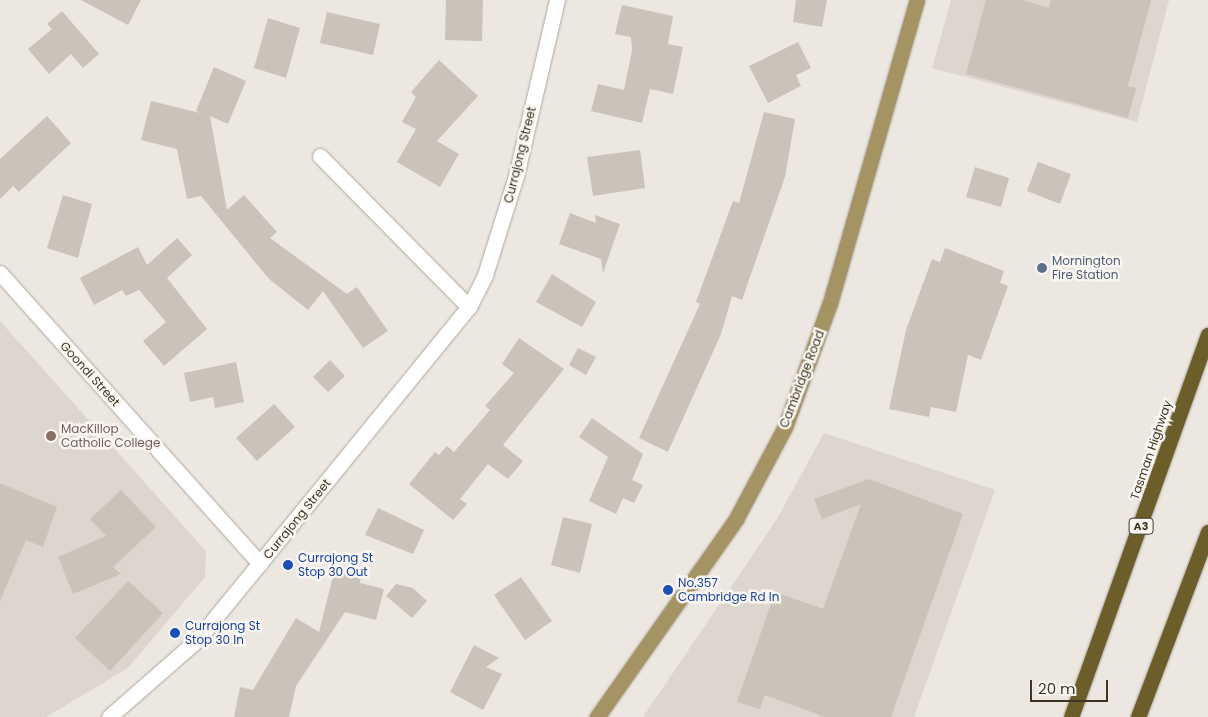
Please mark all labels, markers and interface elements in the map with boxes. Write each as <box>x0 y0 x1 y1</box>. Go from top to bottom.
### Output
street label: Currajong Street <box>501 105 539 205</box>
place label: Mornington Fire Station <box>1052 254 1121 282</box>
marker: Mornington Fire Station <box>1036 262 1048 274</box>
street label: Cambridge Road <box>777 328 827 430</box>
street label: Goondi Street <box>57 339 123 409</box>
street label: Tasman Highway <box>1127 398 1175 502</box>
place label: MacKillop Catholic College <box>61 422 160 450</box>
marker: MacKillop Catholic College <box>45 430 57 442</box>
street label: Currajong Street <box>260 476 334 562</box>
road number: A3 <box>1128 518 1154 534</box>
place label: Currajong St Stop 30 Out <box>298 551 373 579</box>
marker: Currajong St Stop 30 Out <box>282 559 294 571</box>
place label: No.357 Cambridge Rd In <box>678 576 779 604</box>
marker: No.357 Cambridge Rd In <box>662 584 674 596</box>
place label: Currajong St Stop 30 In <box>185 619 260 647</box>
marker: Currajong St Stop 30 In <box>169 627 181 639</box>
scale bar <box>1033 670 1110 702</box>
text: 20 m <box>1038 678 1076 699</box>

